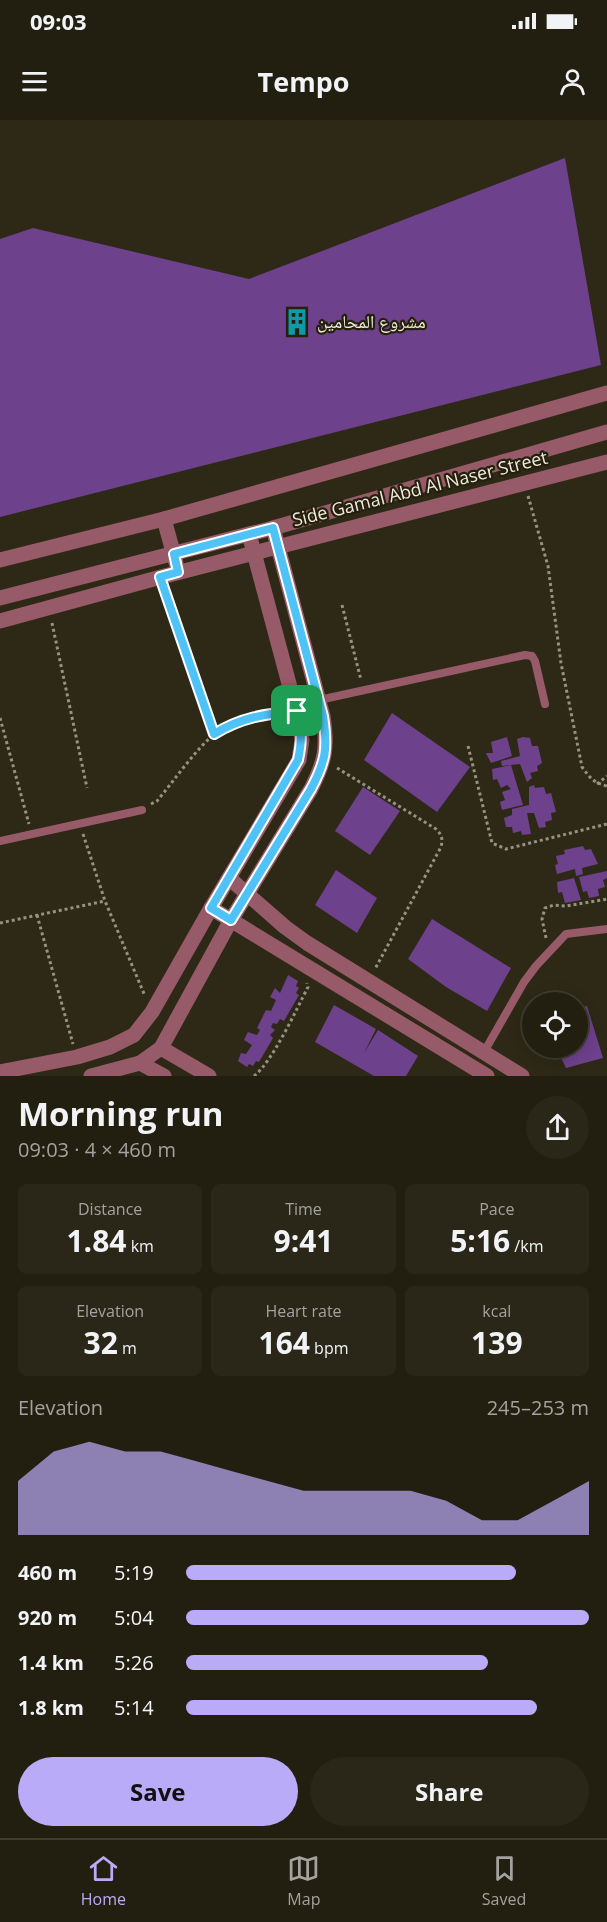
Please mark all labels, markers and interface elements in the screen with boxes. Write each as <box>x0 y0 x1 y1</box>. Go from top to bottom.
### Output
text: 09:03 <box>30 6 87 36</box>
text: Tempo <box>258 63 349 100</box>
icon: menu <box>18 65 51 98</box>
icon: person <box>556 65 589 98</box>
building icon: مشروع المحامين <box>282 307 312 337</box>
place label: مشروع المحامين <box>317 309 426 333</box>
street label: Side Gamal Abd Al Naser Street <box>290 445 550 531</box>
pin <box>271 685 322 736</box>
icon: arrive <box>280 694 313 727</box>
map controls <box>522 992 588 1058</box>
button: locate <box>522 992 588 1058</box>
text: Morning run <box>18 1091 224 1136</box>
button: share <box>526 1096 589 1159</box>
text: 09:03 · 4 × 460 m <box>18 1136 176 1163</box>
text: Distance <box>78 1198 142 1220</box>
text: Time <box>285 1198 322 1220</box>
text: Pace <box>479 1198 514 1220</box>
text: 1.84 <box>66 1220 126 1261</box>
text: 9:41 <box>273 1220 334 1261</box>
text: 5:16 <box>450 1220 510 1261</box>
text: km <box>126 1235 154 1257</box>
text: /km <box>510 1235 543 1257</box>
text: Elevation <box>76 1300 144 1322</box>
text: Heart rate <box>265 1300 342 1322</box>
text: kcal <box>482 1300 511 1322</box>
text: 32 <box>84 1322 118 1363</box>
text: 164 <box>258 1322 310 1363</box>
text: 139 <box>471 1322 523 1363</box>
text: m <box>118 1337 137 1359</box>
text: bpm <box>310 1337 349 1359</box>
text: Elevation <box>18 1394 103 1421</box>
text: 245–253 m <box>487 1394 589 1421</box>
text: 460 m <box>18 1559 77 1586</box>
text: 5:19 <box>114 1559 154 1586</box>
text: 920 m <box>18 1604 77 1631</box>
text: 5:04 <box>114 1604 154 1631</box>
text: 1.4 km <box>18 1649 84 1676</box>
text: 5:26 <box>114 1649 154 1676</box>
text: 1.8 km <box>18 1694 84 1721</box>
text: 5:14 <box>114 1694 154 1721</box>
button: Save <box>18 1757 298 1826</box>
button: Share <box>310 1757 589 1826</box>
tab: Home <box>81 1852 126 1910</box>
tab: Map <box>287 1852 320 1910</box>
tab: Saved <box>482 1852 526 1910</box>

